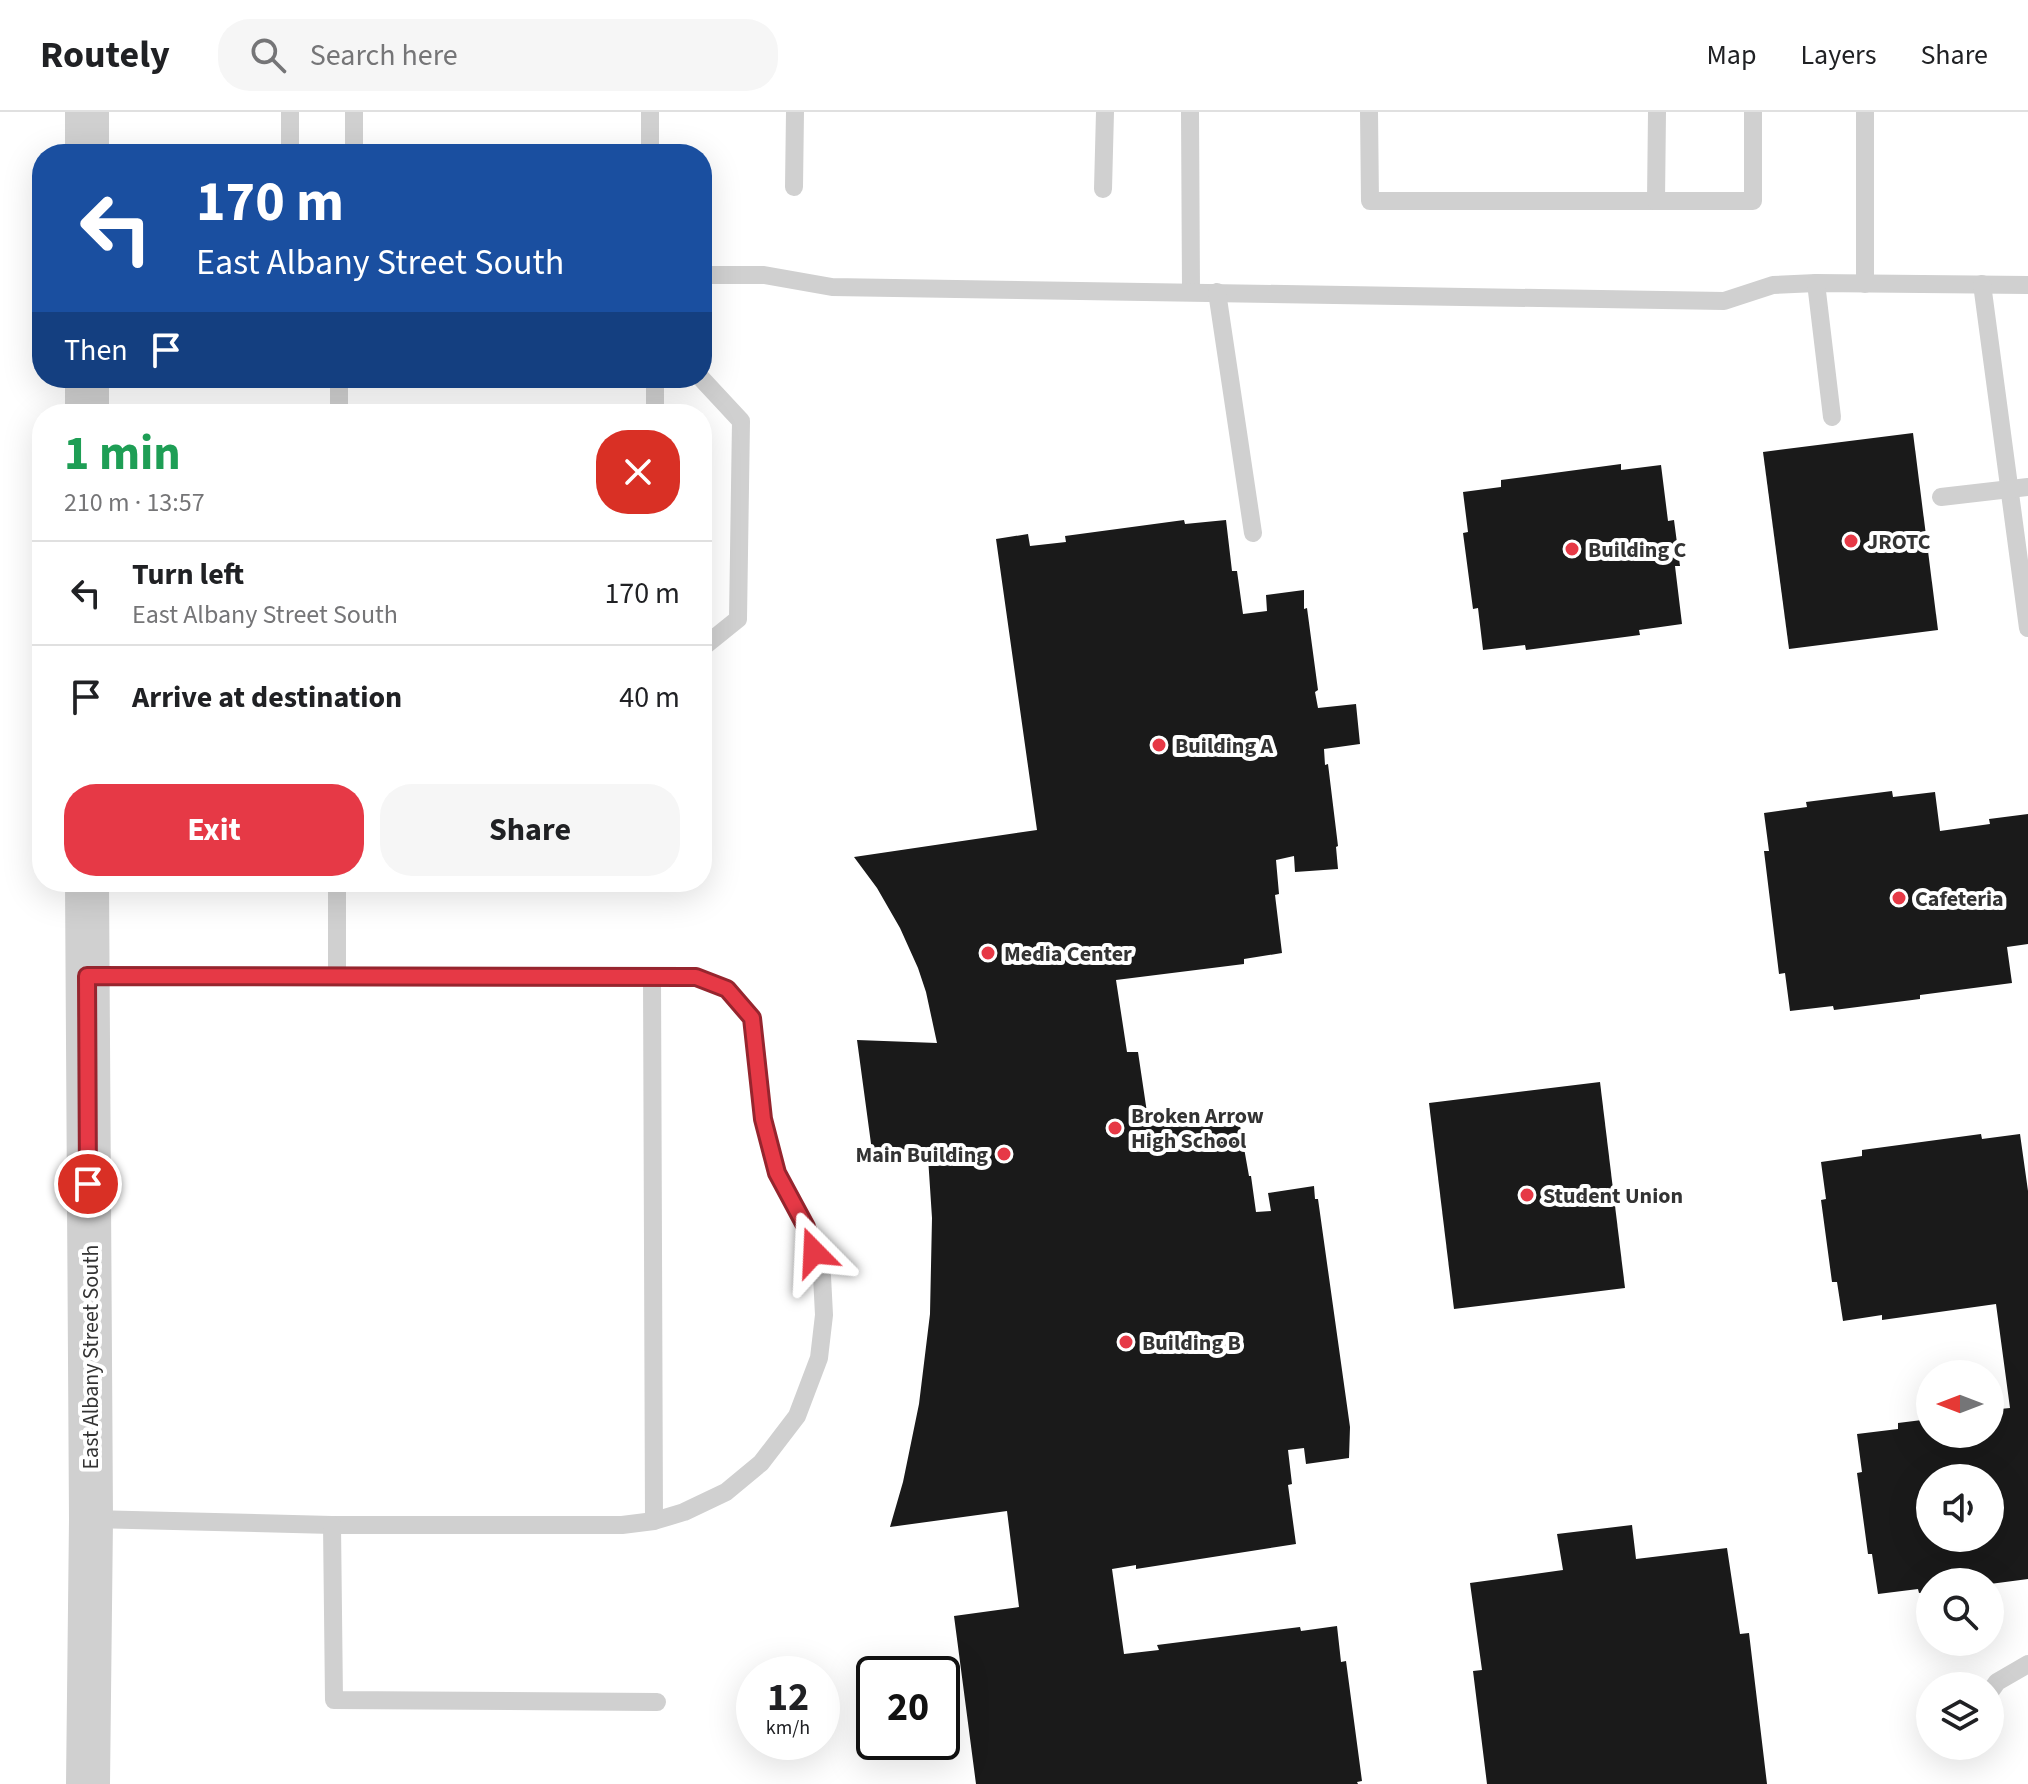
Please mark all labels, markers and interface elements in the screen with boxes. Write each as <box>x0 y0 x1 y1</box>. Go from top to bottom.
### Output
search box <box>218 19 778 91</box>
text: Routely <box>40 28 170 82</box>
icon: search <box>246 33 290 77</box>
text: Search here <box>310 34 458 77</box>
text: Map <box>1706 35 1756 75</box>
text: Layers <box>1800 35 1876 75</box>
text: Share <box>1920 35 1988 75</box>
text: 170 m <box>196 163 344 242</box>
icon: left <box>64 176 168 280</box>
text: East Albany Street South <box>196 237 564 288</box>
icon: arrive <box>144 328 188 372</box>
text: Then <box>64 329 128 372</box>
text: 1 min <box>64 420 181 488</box>
button: close <box>596 430 680 514</box>
text: 210 m · 13:57 <box>64 484 205 521</box>
place label: JROTC <box>1867 526 1931 558</box>
marker: JROTC <box>1842 532 1860 550</box>
place label: Building C <box>1588 534 1687 566</box>
marker: Building C <box>1563 540 1581 558</box>
text: Turn left <box>132 553 244 596</box>
icon: left <box>64 571 108 615</box>
text: 170 m <box>604 572 680 615</box>
text: East Albany Street South <box>132 596 398 633</box>
icon: arrive <box>64 675 108 719</box>
text: Arrive at destination <box>132 676 402 719</box>
text: 40 m <box>619 676 680 719</box>
place label: Building A <box>1175 730 1274 762</box>
marker: Building A <box>1150 736 1168 754</box>
button: Exit <box>64 784 364 876</box>
button: Share <box>380 784 680 876</box>
place label: Cafeteria <box>1915 883 2004 915</box>
marker: Cafeteria <box>1890 889 1908 907</box>
place label: Media Center <box>1004 938 1132 970</box>
marker: Media Center <box>979 944 997 962</box>
place label: Broken Arrow High School <box>1131 1100 1264 1157</box>
marker: Broken Arrow High School <box>1106 1119 1124 1137</box>
place label: Main Building <box>855 1139 988 1171</box>
marker: Main Building <box>995 1145 1013 1163</box>
pin <box>54 1150 122 1218</box>
icon: arrive <box>66 1162 110 1206</box>
place label: Student Union <box>1543 1180 1683 1212</box>
marker: Student Union <box>1518 1186 1536 1204</box>
position arrow <box>772 1210 856 1294</box>
street label: East Albany Street South <box>75 1244 107 1470</box>
place label: Building B <box>1142 1327 1241 1359</box>
marker: Building B <box>1117 1333 1135 1351</box>
north arrow <box>1916 1360 2004 1448</box>
map controls <box>1916 1360 2004 1760</box>
button: sound <box>1916 1464 2004 1552</box>
button: search <box>1916 1568 2004 1656</box>
speed limit sign: 20 <box>856 1656 960 1760</box>
text: 12 <box>767 1669 809 1726</box>
button: layers <box>1916 1672 2004 1760</box>
text: km/h <box>766 1714 810 1742</box>

